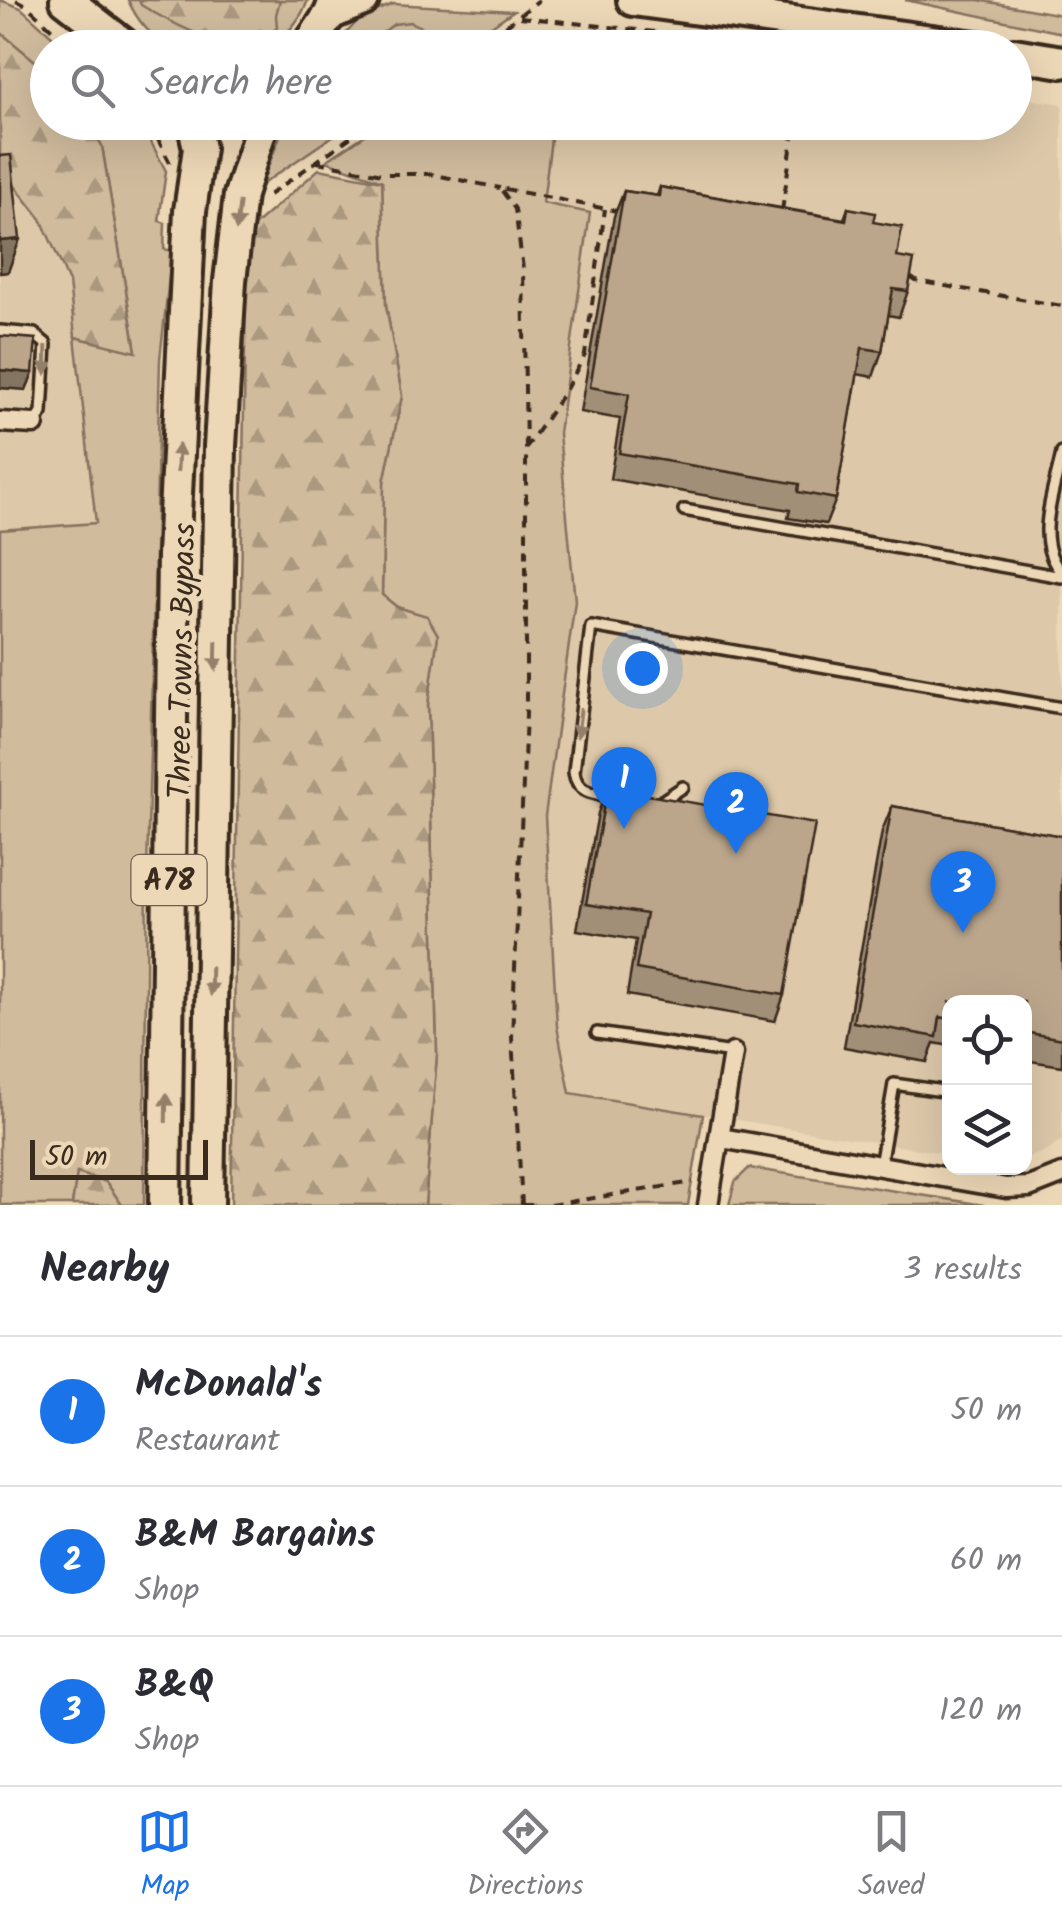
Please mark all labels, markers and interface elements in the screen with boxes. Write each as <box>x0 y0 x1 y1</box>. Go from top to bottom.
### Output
search box <box>30 30 1032 140</box>
text: Search here <box>145 55 332 115</box>
icon: search <box>65 58 120 113</box>
one-way arrow <box>229 201 245 232</box>
one-way arrow <box>37 345 53 377</box>
one-way arrow <box>170 441 186 473</box>
street label: Three Towns Bypass <box>156 522 211 800</box>
one-way arrow <box>208 640 224 672</box>
your location <box>617 643 668 694</box>
one-way arrow <box>571 708 587 739</box>
pin: 1 <box>592 746 656 829</box>
pin: 2 <box>704 772 768 854</box>
pin: 3 <box>930 850 996 933</box>
road number: A78 <box>132 855 206 905</box>
one-way arrow <box>203 965 219 997</box>
map controls <box>942 995 1032 1175</box>
button: locate <box>942 995 1032 1085</box>
button: layers <box>942 1085 1032 1175</box>
one-way arrow <box>159 1091 175 1123</box>
scale bar <box>30 1135 208 1180</box>
text: 50 m <box>45 1135 108 1180</box>
text: Nearby <box>40 1237 169 1304</box>
text: 3 results <box>903 1245 1022 1296</box>
text: McDonald's <box>135 1356 322 1416</box>
text: 1 <box>68 1386 77 1437</box>
text: 50 m <box>951 1386 1022 1437</box>
text: Restaurant <box>135 1416 280 1467</box>
text: B&M Bargains <box>135 1506 375 1566</box>
text: 2 <box>63 1536 82 1587</box>
text: 60 m <box>950 1536 1022 1587</box>
text: Shop <box>135 1566 199 1617</box>
text: B&Q <box>135 1656 214 1716</box>
text: 3 <box>64 1686 81 1737</box>
text: 120 m <box>939 1686 1022 1737</box>
text: Shop <box>135 1716 199 1767</box>
tab: Map <box>137 1804 192 1909</box>
tab: Directions <box>467 1804 583 1909</box>
tab: Saved <box>858 1804 925 1909</box>

